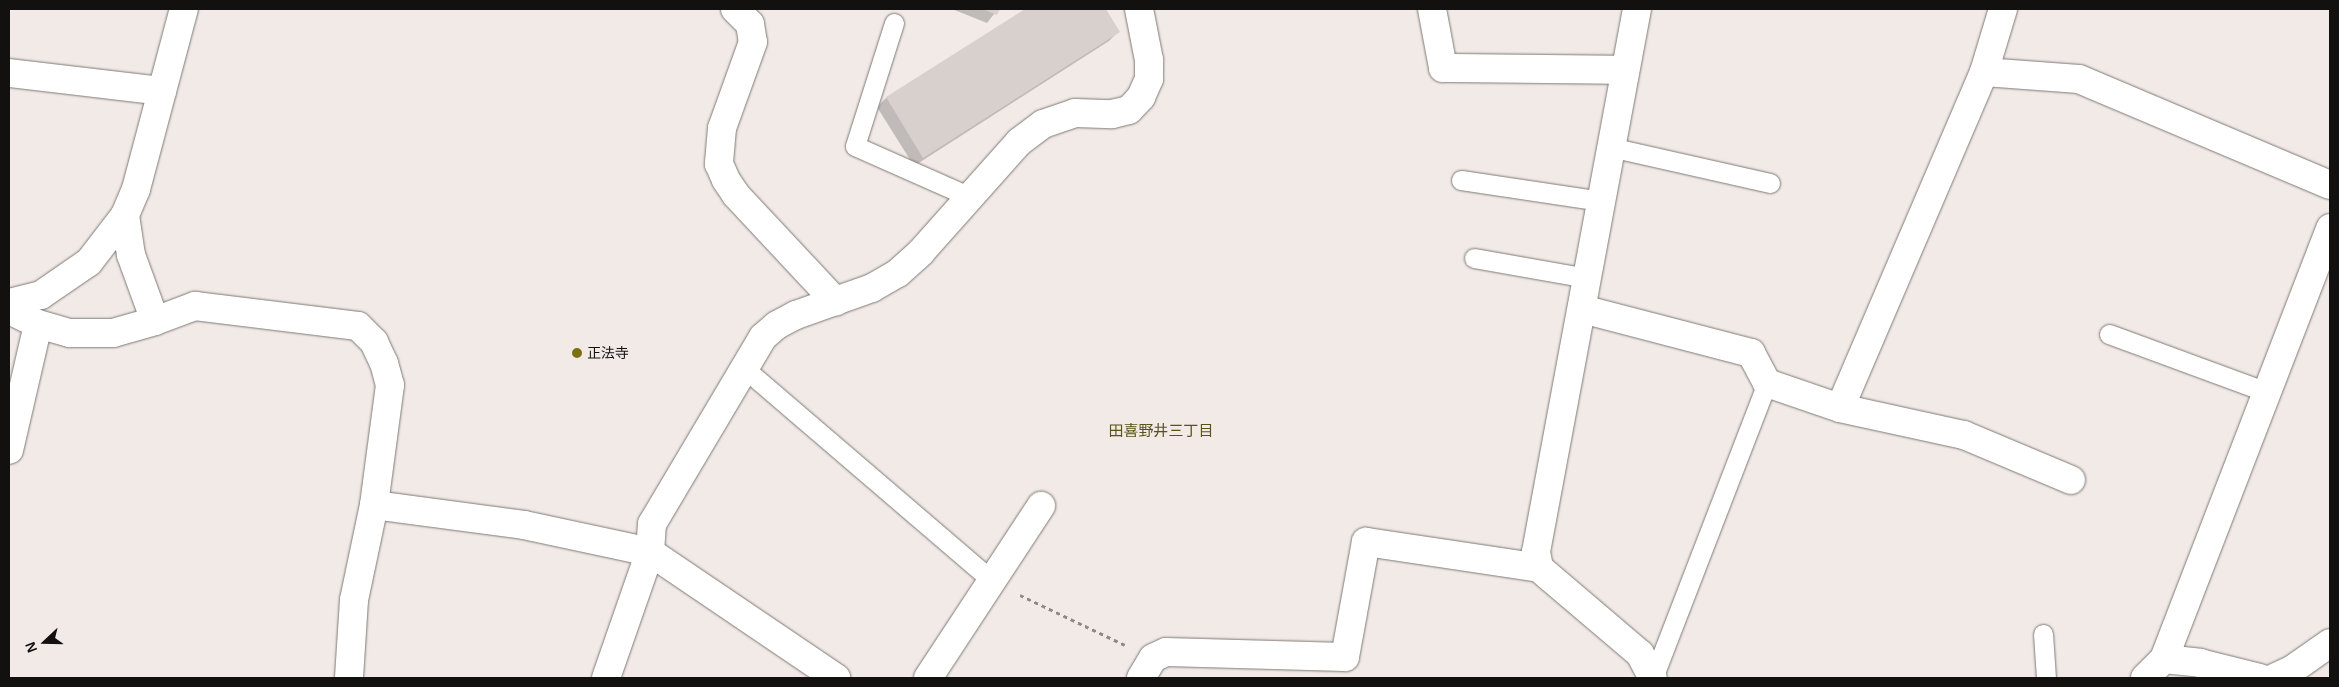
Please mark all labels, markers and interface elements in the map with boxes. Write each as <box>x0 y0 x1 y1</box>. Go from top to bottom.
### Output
place label: 正法寺 <box>587 345 629 361</box>
marker: 正法寺 <box>571 347 583 359</box>
district label: 田喜野井三丁目 <box>1109 422 1213 440</box>
north arrow <box>20 617 70 667</box>
text: N <box>22 640 40 655</box>

